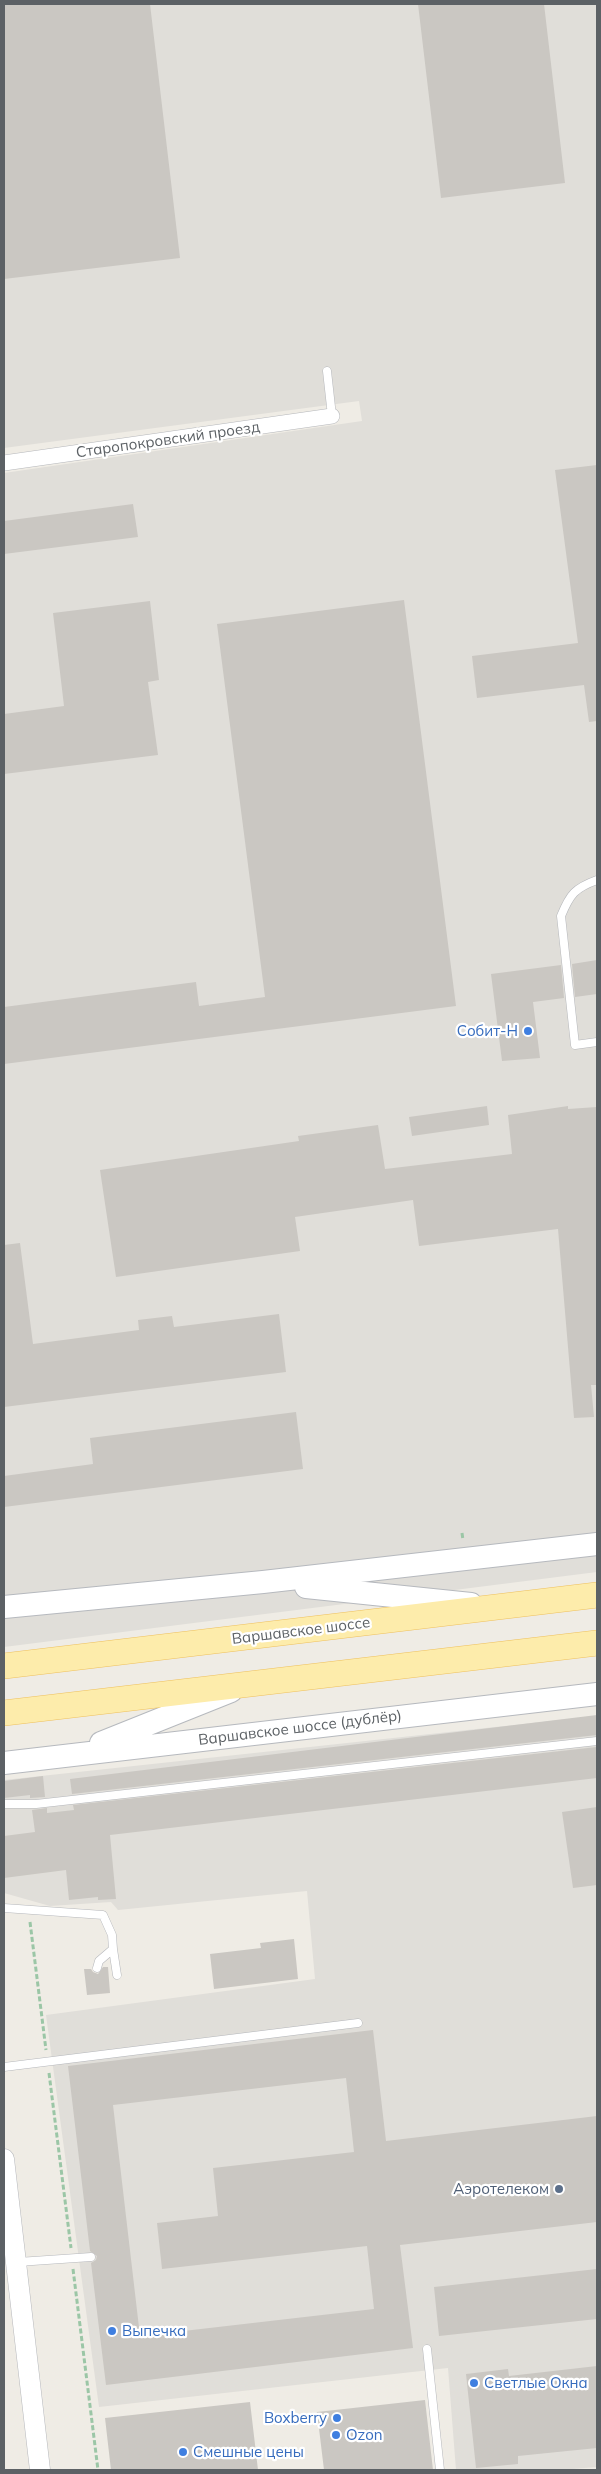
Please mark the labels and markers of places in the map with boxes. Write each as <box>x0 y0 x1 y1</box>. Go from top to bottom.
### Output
place label: Собит-Н <box>457 1022 518 1040</box>
marker: Собит-Н <box>522 1025 534 1037</box>
place label: Аэротелеком <box>453 2180 549 2198</box>
marker: Аэротелеком <box>553 2183 565 2195</box>
place label: Выпечка <box>122 2322 186 2340</box>
marker: Выпечка <box>106 2325 118 2337</box>
place label: Светлые Окна <box>484 2374 588 2392</box>
marker: Светлые Окна <box>468 2377 480 2389</box>
place label: Boxberry <box>264 2409 327 2427</box>
marker: Boxberry <box>331 2412 343 2424</box>
place label: Ozon <box>346 2426 383 2444</box>
marker: Ozon <box>330 2429 342 2441</box>
place label: Смешные цены <box>193 2443 304 2461</box>
marker: Смешные цены <box>177 2446 189 2458</box>

